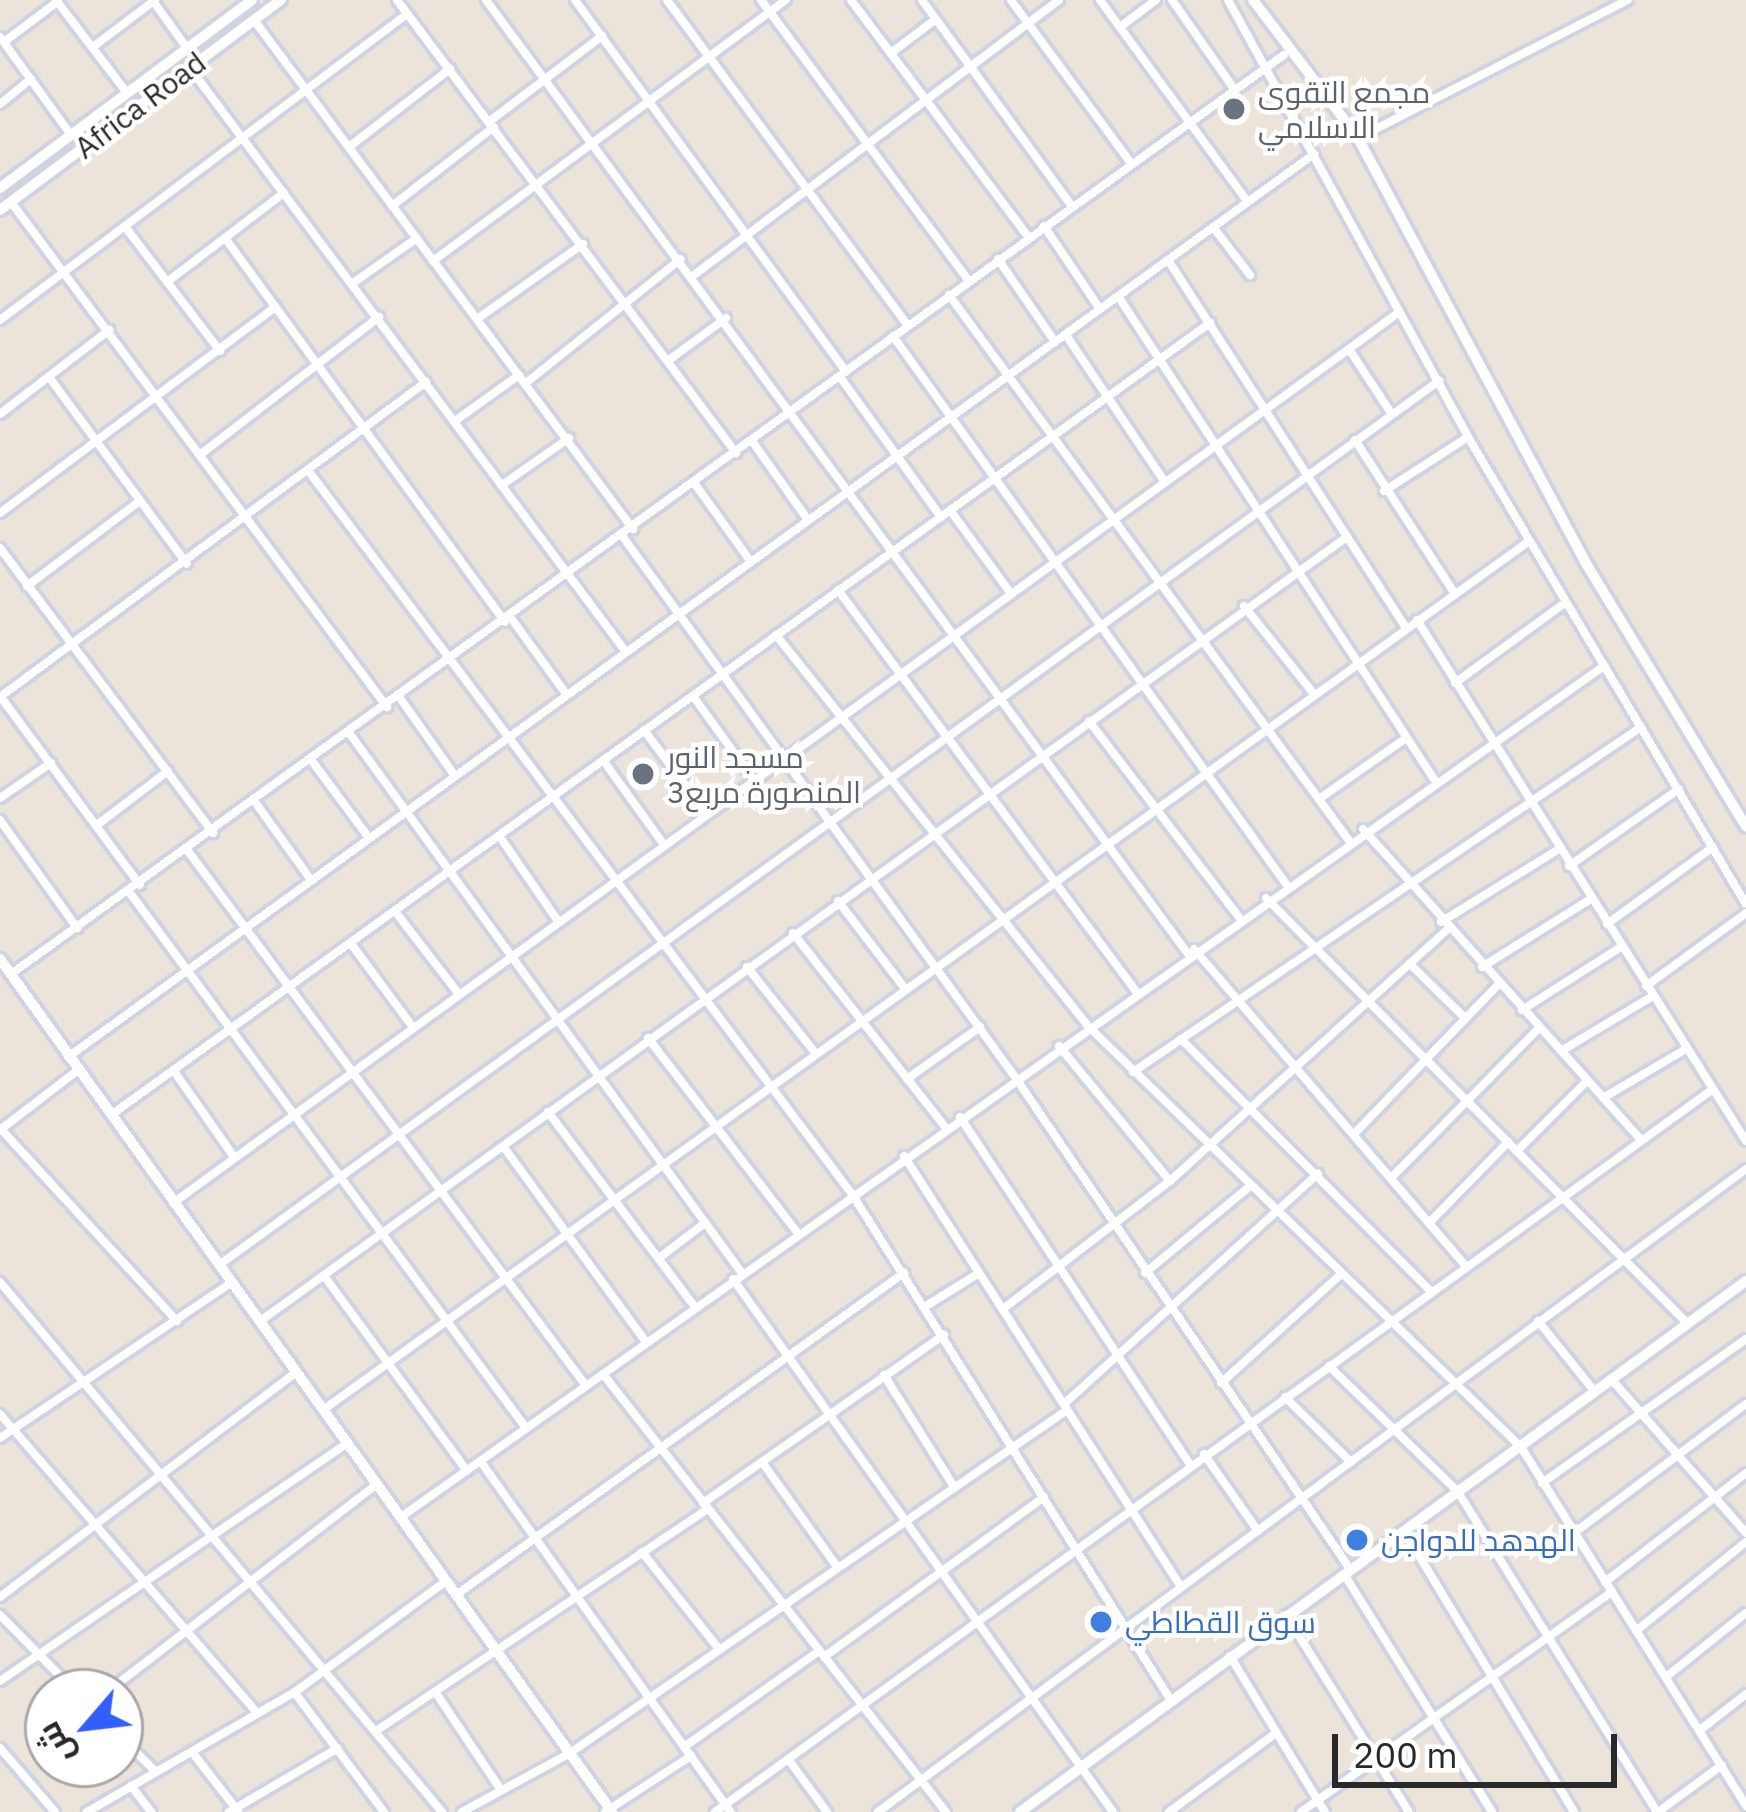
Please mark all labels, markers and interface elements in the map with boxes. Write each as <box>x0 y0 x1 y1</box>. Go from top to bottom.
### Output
street label: Africa Road <box>67 44 213 166</box>
place label: مجمع التقوى الاسلامي <box>1258 74 1430 144</box>
marker: مجمع التقوى الاسلامي <box>1221 96 1247 122</box>
place label: مسجد النور المنصورة مربع3 <box>667 739 861 810</box>
marker: مسجد النور المنصورة مربع3 <box>630 761 656 787</box>
place label: الهدهد للدواجن <box>1381 1522 1576 1558</box>
marker: الهدهد للدواجن <box>1344 1527 1370 1553</box>
place label: سوق القطاطي <box>1125 1604 1316 1640</box>
marker: سوق القطاطي <box>1088 1609 1114 1635</box>
north arrow <box>24 1668 144 1788</box>
scale bar <box>1338 1710 1623 1784</box>
text: ش <box>25 1715 83 1773</box>
text: 200 m <box>1353 1731 1458 1778</box>

